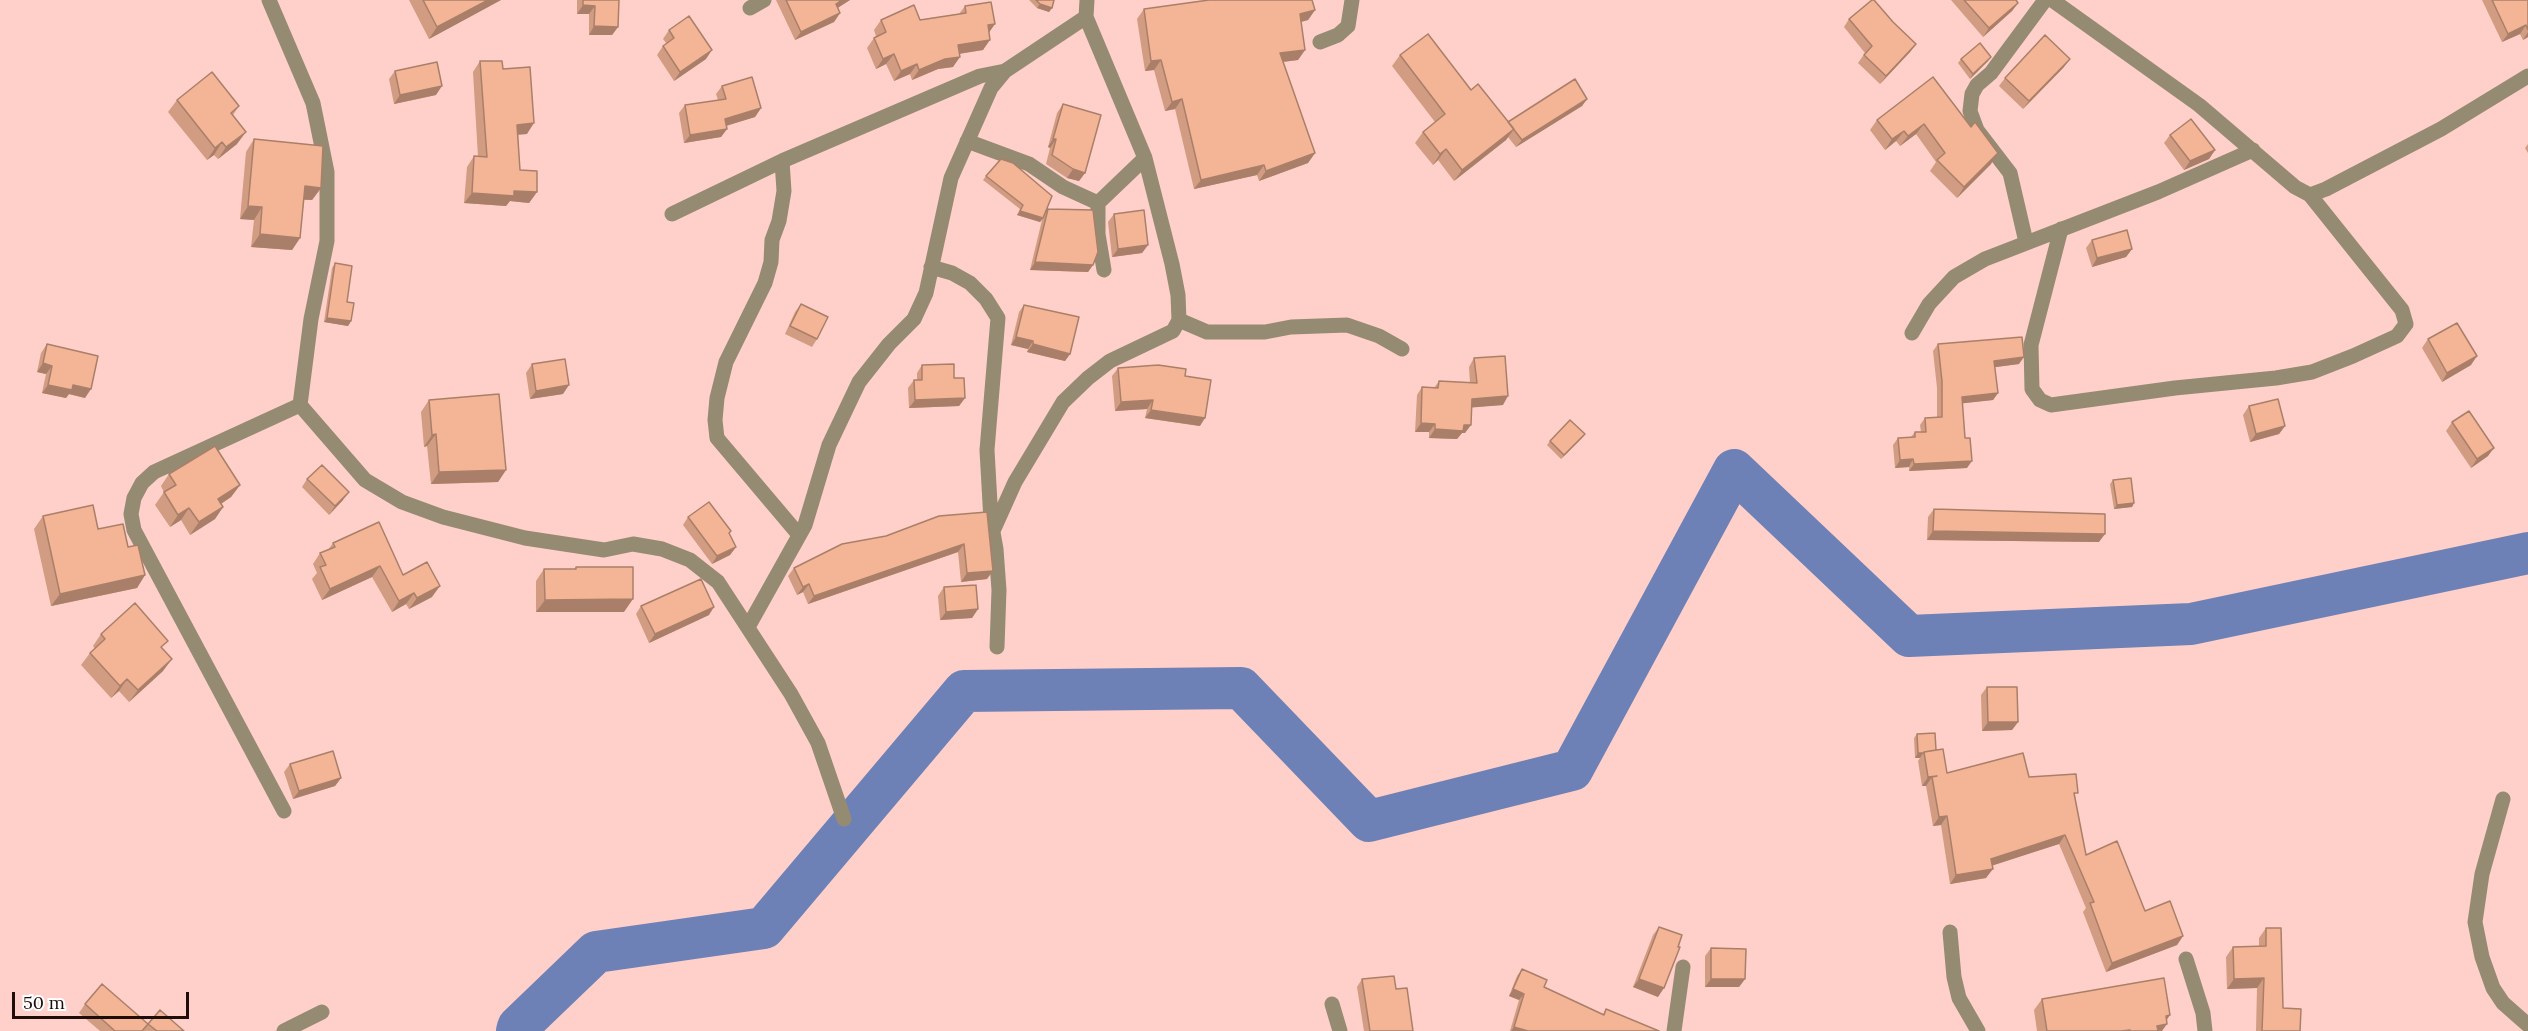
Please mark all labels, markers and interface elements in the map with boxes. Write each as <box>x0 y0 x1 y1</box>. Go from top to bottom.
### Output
scale bar <box>15 980 192 1018</box>
text: 50 m <box>23 991 65 1014</box>

